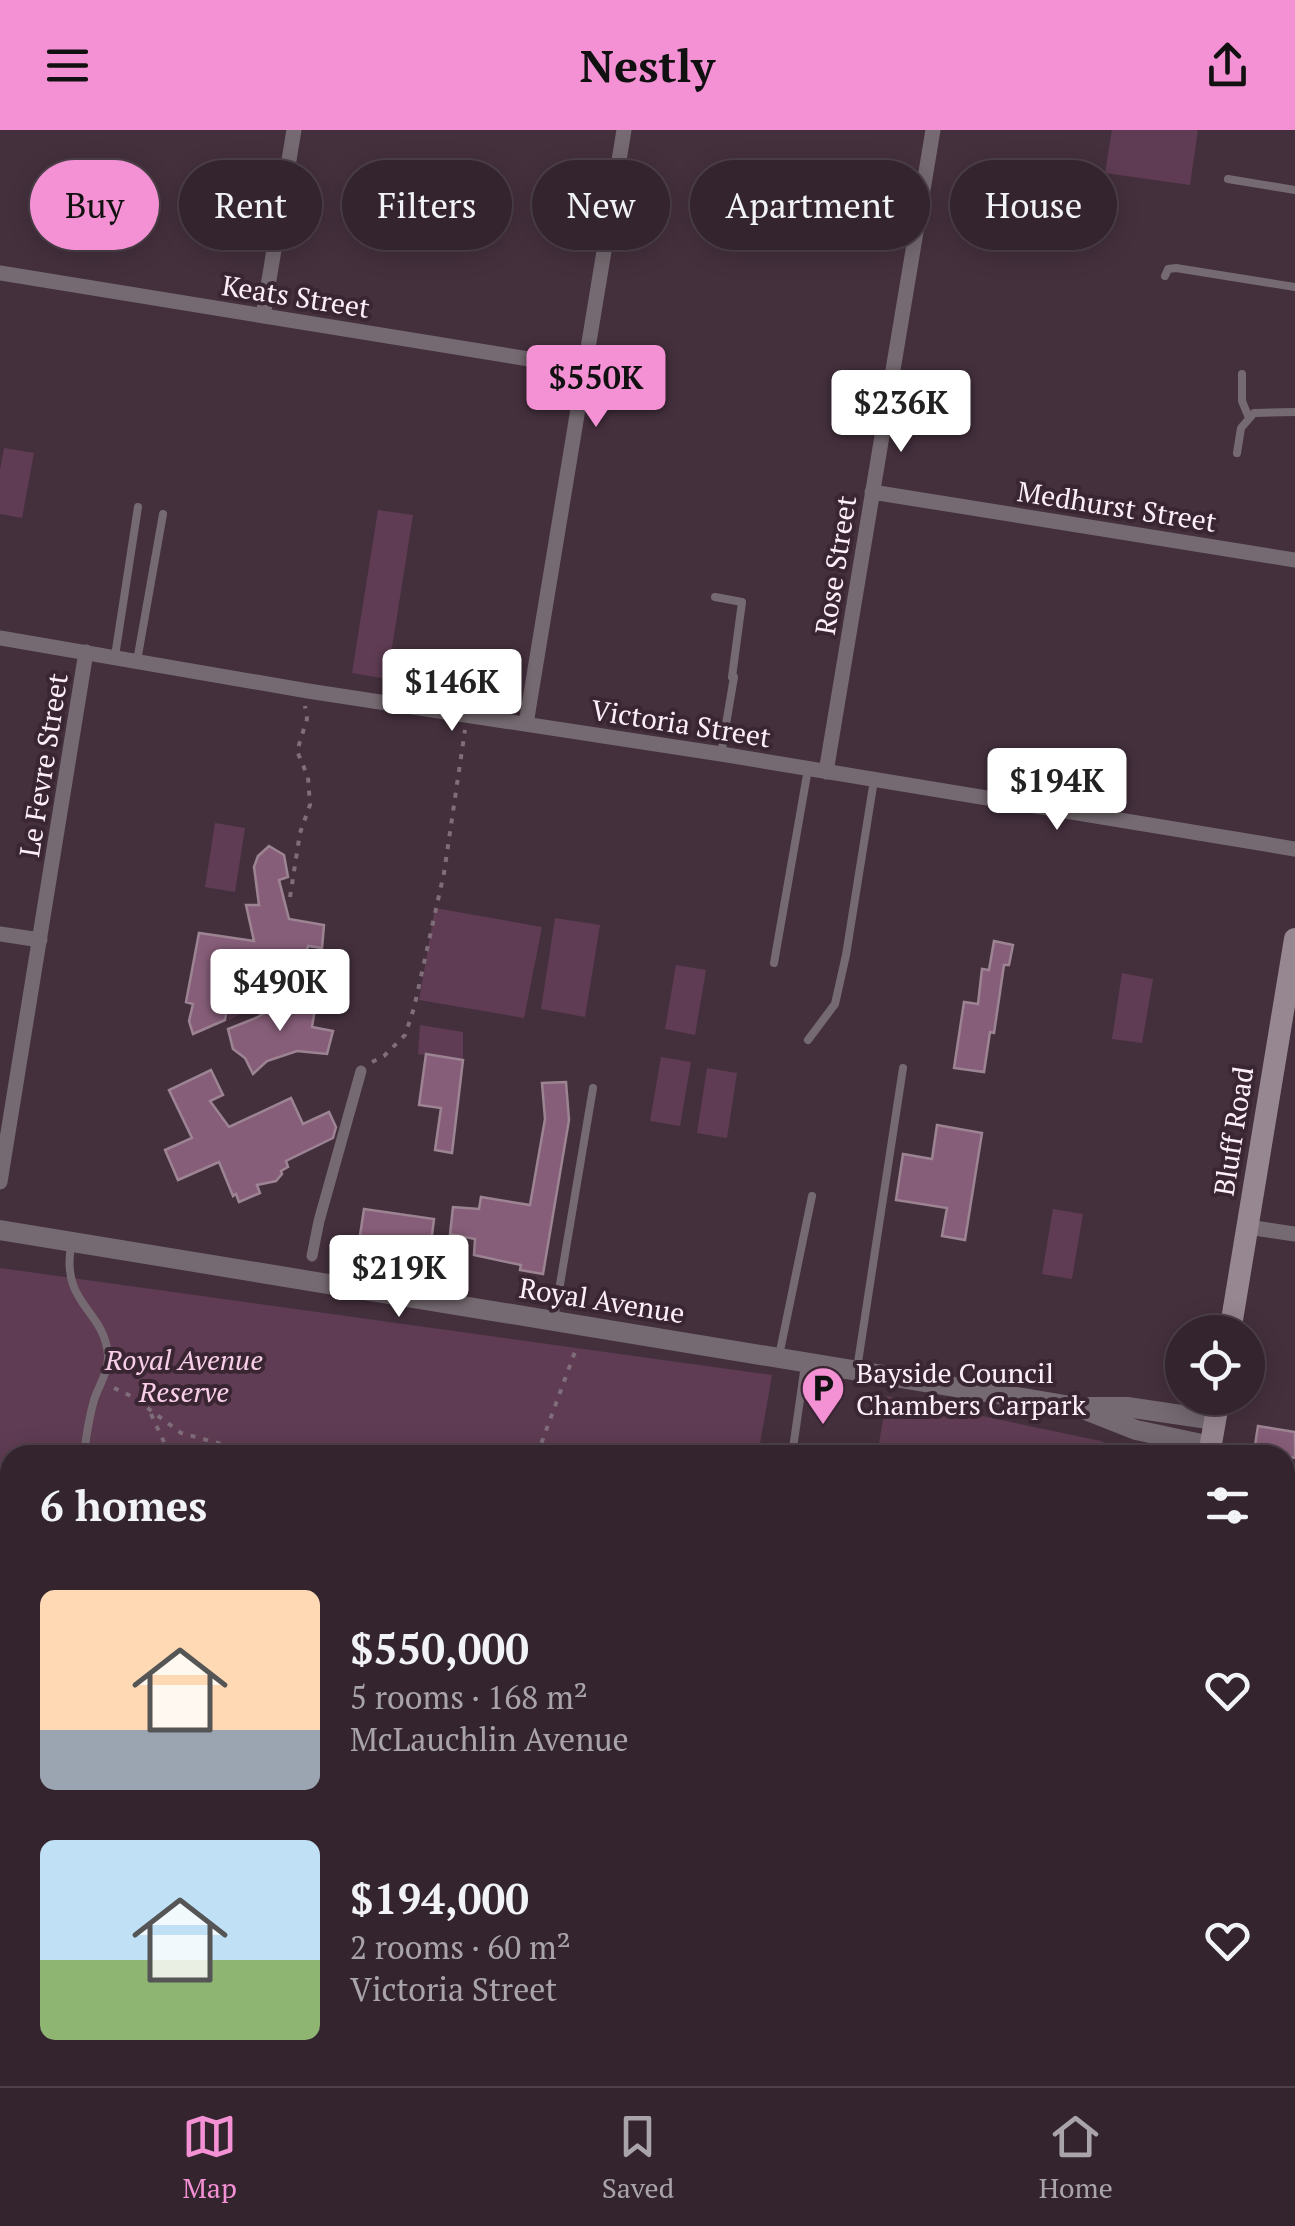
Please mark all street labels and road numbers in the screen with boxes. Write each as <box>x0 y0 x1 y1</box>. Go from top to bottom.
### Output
street label: Keats Street <box>220 266 373 326</box>
street label: Medhurst Street <box>1015 472 1220 540</box>
street label: Rose Street <box>806 492 864 637</box>
street label: Le Fevre Street <box>10 670 76 860</box>
street label: Victoria Street <box>589 691 774 756</box>
street label: Bluff Road <box>1205 1064 1261 1198</box>
street label: Royal Avenue <box>517 1269 687 1331</box>

